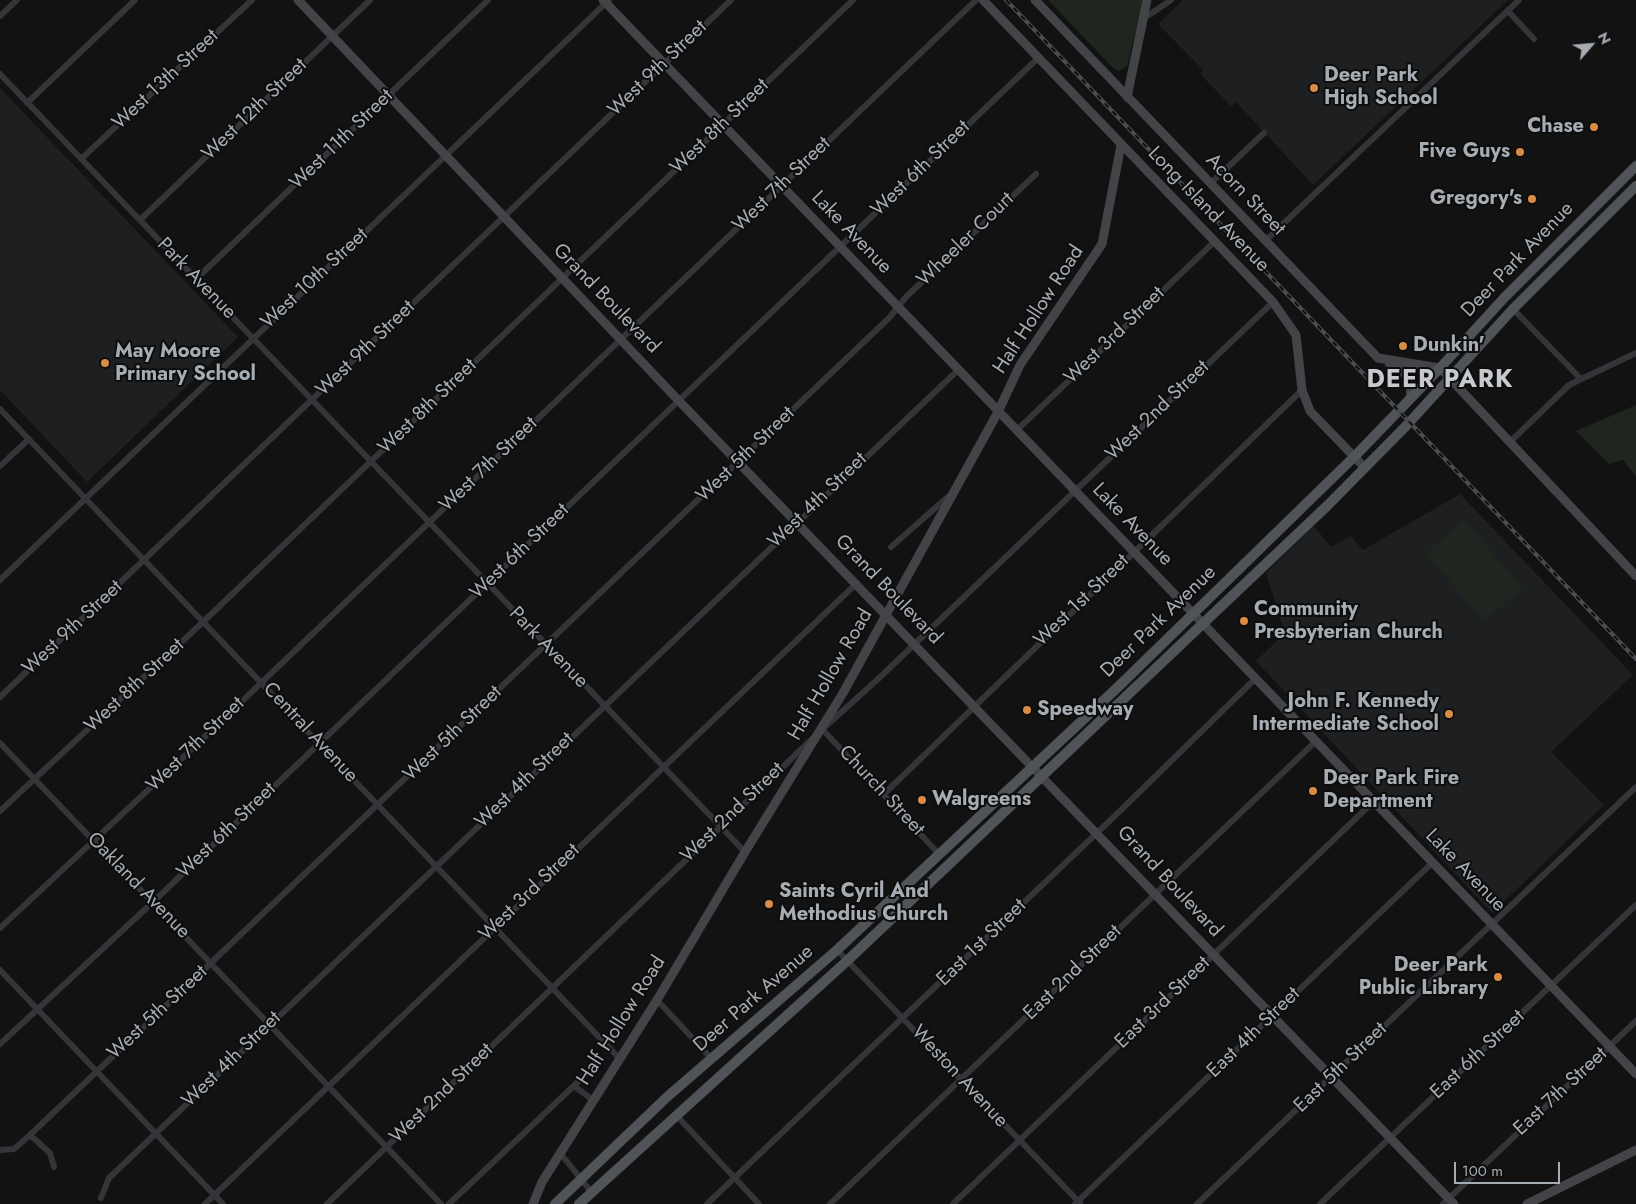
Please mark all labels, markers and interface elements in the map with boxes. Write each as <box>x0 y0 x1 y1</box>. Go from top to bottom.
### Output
street label: West 9th Street <box>604 16 712 122</box>
north arrow <box>1566 20 1616 70</box>
street label: West 13th Street <box>108 25 224 135</box>
text: N <box>1593 29 1616 48</box>
street label: West 12th Street <box>197 54 313 166</box>
place label: Deer Park High School <box>1324 64 1438 111</box>
street label: West 8th Street <box>666 74 774 180</box>
marker: Deer Park High School <box>1308 82 1320 94</box>
street label: West 11th Street <box>285 85 399 195</box>
place label: Chase <box>1527 115 1584 139</box>
street label: West 6th Street <box>867 116 975 222</box>
marker: Chase <box>1588 121 1600 133</box>
street label: West 7th Street <box>728 132 836 238</box>
place label: Five Guys <box>1418 140 1510 164</box>
street label: Long Island Avenue <box>1142 142 1274 278</box>
marker: Five Guys <box>1514 146 1526 158</box>
street label: Acorn Street <box>1200 149 1290 241</box>
street label: Lake Avenue <box>806 187 896 279</box>
place label: Gregory's <box>1430 187 1522 211</box>
street label: Wheeler Court <box>913 188 1019 292</box>
marker: Gregory's <box>1526 193 1538 205</box>
street label: Deer Park Avenue <box>1457 197 1579 323</box>
street label: West 10th Street <box>257 223 373 335</box>
street label: Park Avenue <box>151 233 241 325</box>
street label: Grand Boulevard <box>547 239 665 359</box>
street label: Half Hollow Road <box>989 241 1089 379</box>
street label: West 3rd Street <box>1060 282 1170 390</box>
street label: West 9th Street <box>312 296 420 402</box>
place label: Dunkin' <box>1413 334 1485 358</box>
place label: May Moore Primary School <box>115 340 256 387</box>
marker: Dunkin' <box>1397 340 1409 352</box>
street label: West 8th Street <box>374 354 482 460</box>
street label: West 2nd Street <box>1101 356 1215 466</box>
marker: May Moore Primary School <box>99 357 111 369</box>
district label: DEER PARK <box>1365 366 1515 396</box>
street label: West 5th Street <box>692 402 800 508</box>
street label: West 7th Street <box>435 412 543 518</box>
street label: West 4th Street <box>764 448 872 554</box>
street label: Lake Avenue <box>1087 479 1177 571</box>
street label: West 6th Street <box>466 499 574 605</box>
street label: Grand Boulevard <box>829 530 947 650</box>
street label: West 1st Street <box>1029 550 1135 652</box>
street label: Deer Park Avenue <box>1096 561 1222 683</box>
street label: West 9th Street <box>18 576 128 680</box>
place label: Community Presbyterian Church <box>1254 598 1443 645</box>
street label: Park Avenue <box>503 602 593 694</box>
street label: Half Hollow Road <box>784 605 878 745</box>
marker: Community Presbyterian Church <box>1238 615 1250 627</box>
street label: West 8th Street <box>80 634 190 738</box>
street label: Central Avenue <box>257 678 363 788</box>
street label: West 5th Street <box>399 681 507 787</box>
place label: John F. Kennedy Intermediate School <box>1252 690 1439 737</box>
street label: West 7th Street <box>142 692 250 798</box>
place label: Speedway <box>1037 698 1133 722</box>
marker: Speedway <box>1021 704 1033 716</box>
marker: John F. Kennedy Intermediate School <box>1443 708 1455 720</box>
street label: West 4th Street <box>471 728 579 834</box>
street label: Church Street <box>833 741 929 841</box>
street label: West 2nd Street <box>676 758 790 868</box>
place label: Deer Park Fire Department <box>1323 767 1459 814</box>
street label: West 6th Street <box>173 778 281 884</box>
marker: Deer Park Fire Department <box>1307 785 1319 797</box>
place label: Walgreens <box>932 788 1031 812</box>
marker: Walgreens <box>916 794 928 806</box>
street label: Grand Boulevard <box>1111 821 1227 943</box>
street label: Lake Avenue <box>1420 825 1510 917</box>
street label: Oakland Avenue <box>81 828 195 944</box>
street label: West 3rd Street <box>475 839 585 947</box>
place label: Saints Cyril And Methodius Church <box>779 880 948 927</box>
street label: East 1st Street <box>932 894 1032 992</box>
marker: Saints Cyril And Methodius Church <box>763 898 775 910</box>
street label: East 2nd Street <box>1019 920 1127 1026</box>
street label: Deer Park Avenue <box>689 940 819 1058</box>
street label: Half Hollow Road <box>573 952 671 1090</box>
street label: East 3rd Street <box>1111 952 1215 1054</box>
place label: Deer Park Public Library <box>1359 954 1488 1001</box>
street label: West 5th Street <box>103 961 213 1065</box>
marker: Deer Park Public Library <box>1492 971 1504 983</box>
street label: East 4th Street <box>1202 983 1306 1083</box>
street label: East 6th Street <box>1426 1005 1530 1105</box>
street label: West 4th Street <box>178 1007 286 1113</box>
street label: East 5th Street <box>1290 1018 1392 1118</box>
street label: Weston Avenue <box>906 1021 1012 1133</box>
street label: West 2nd Street <box>385 1039 499 1149</box>
street label: East 7th Street <box>1509 1043 1613 1141</box>
scale bar <box>1456 1152 1562 1184</box>
text: 100 m <box>1462 1160 1503 1182</box>

